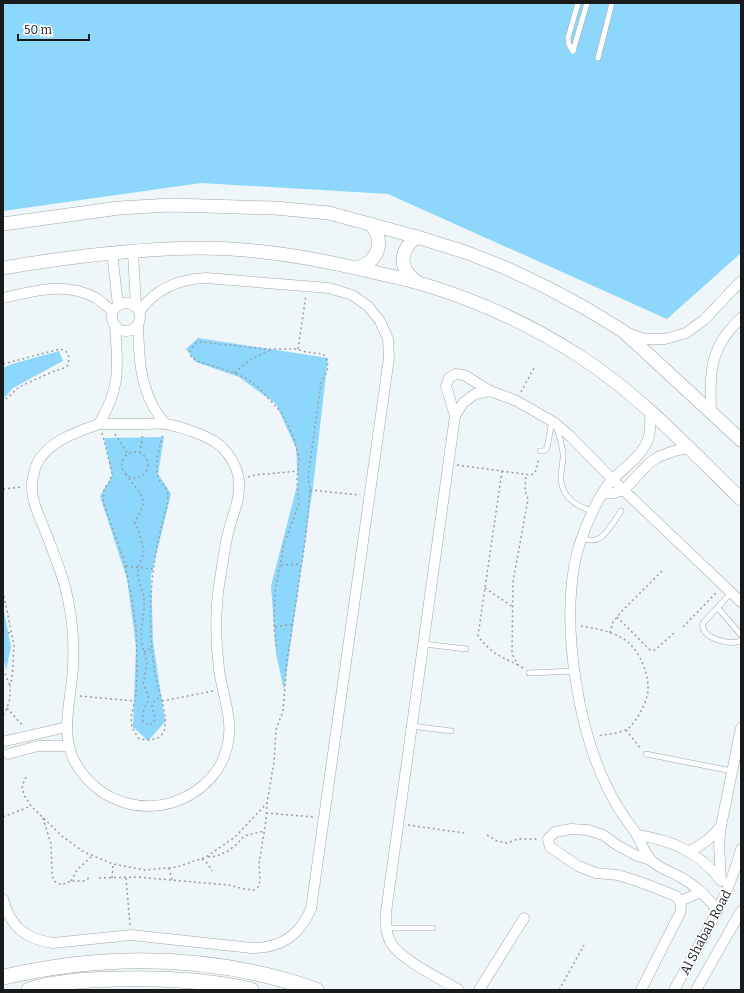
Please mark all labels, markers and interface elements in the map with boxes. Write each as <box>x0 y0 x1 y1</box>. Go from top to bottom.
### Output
scale bar <box>18 16 89 42</box>
text: 50 m <box>24 23 53 37</box>
street label: Al Shabab Road <box>677 887 734 977</box>

